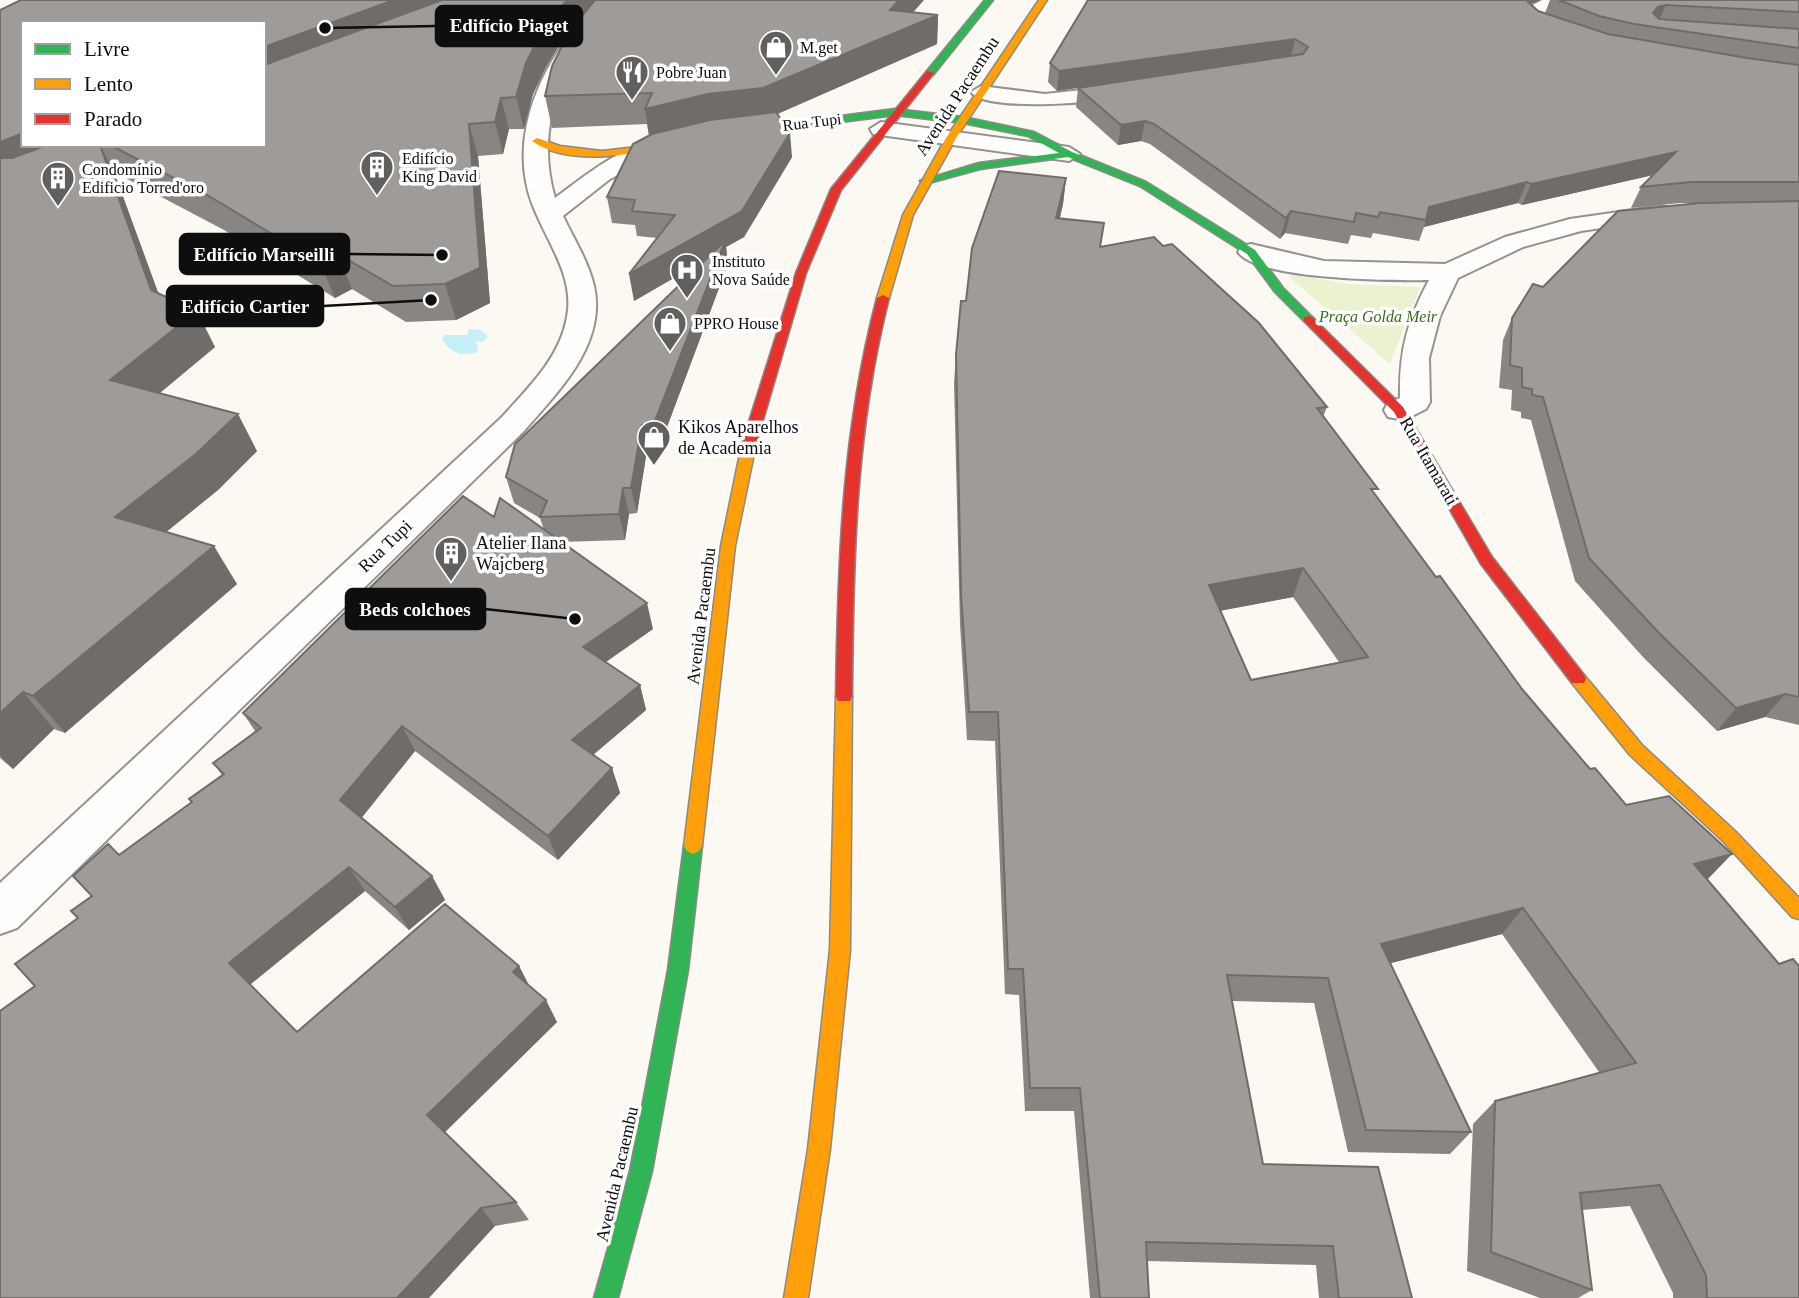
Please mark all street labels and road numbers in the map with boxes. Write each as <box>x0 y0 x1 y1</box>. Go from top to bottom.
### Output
street label: Avenida Pacaembu <box>911 33 1003 159</box>
street label: Rua Tupi <box>782 110 843 135</box>
street label: Rua Itamarati <box>1396 413 1462 509</box>
street label: Rua Tupi <box>354 516 416 576</box>
street label: Avenida Pacaembu <box>683 546 719 686</box>
street label: Avenida Pacaembu <box>592 1104 642 1244</box>

